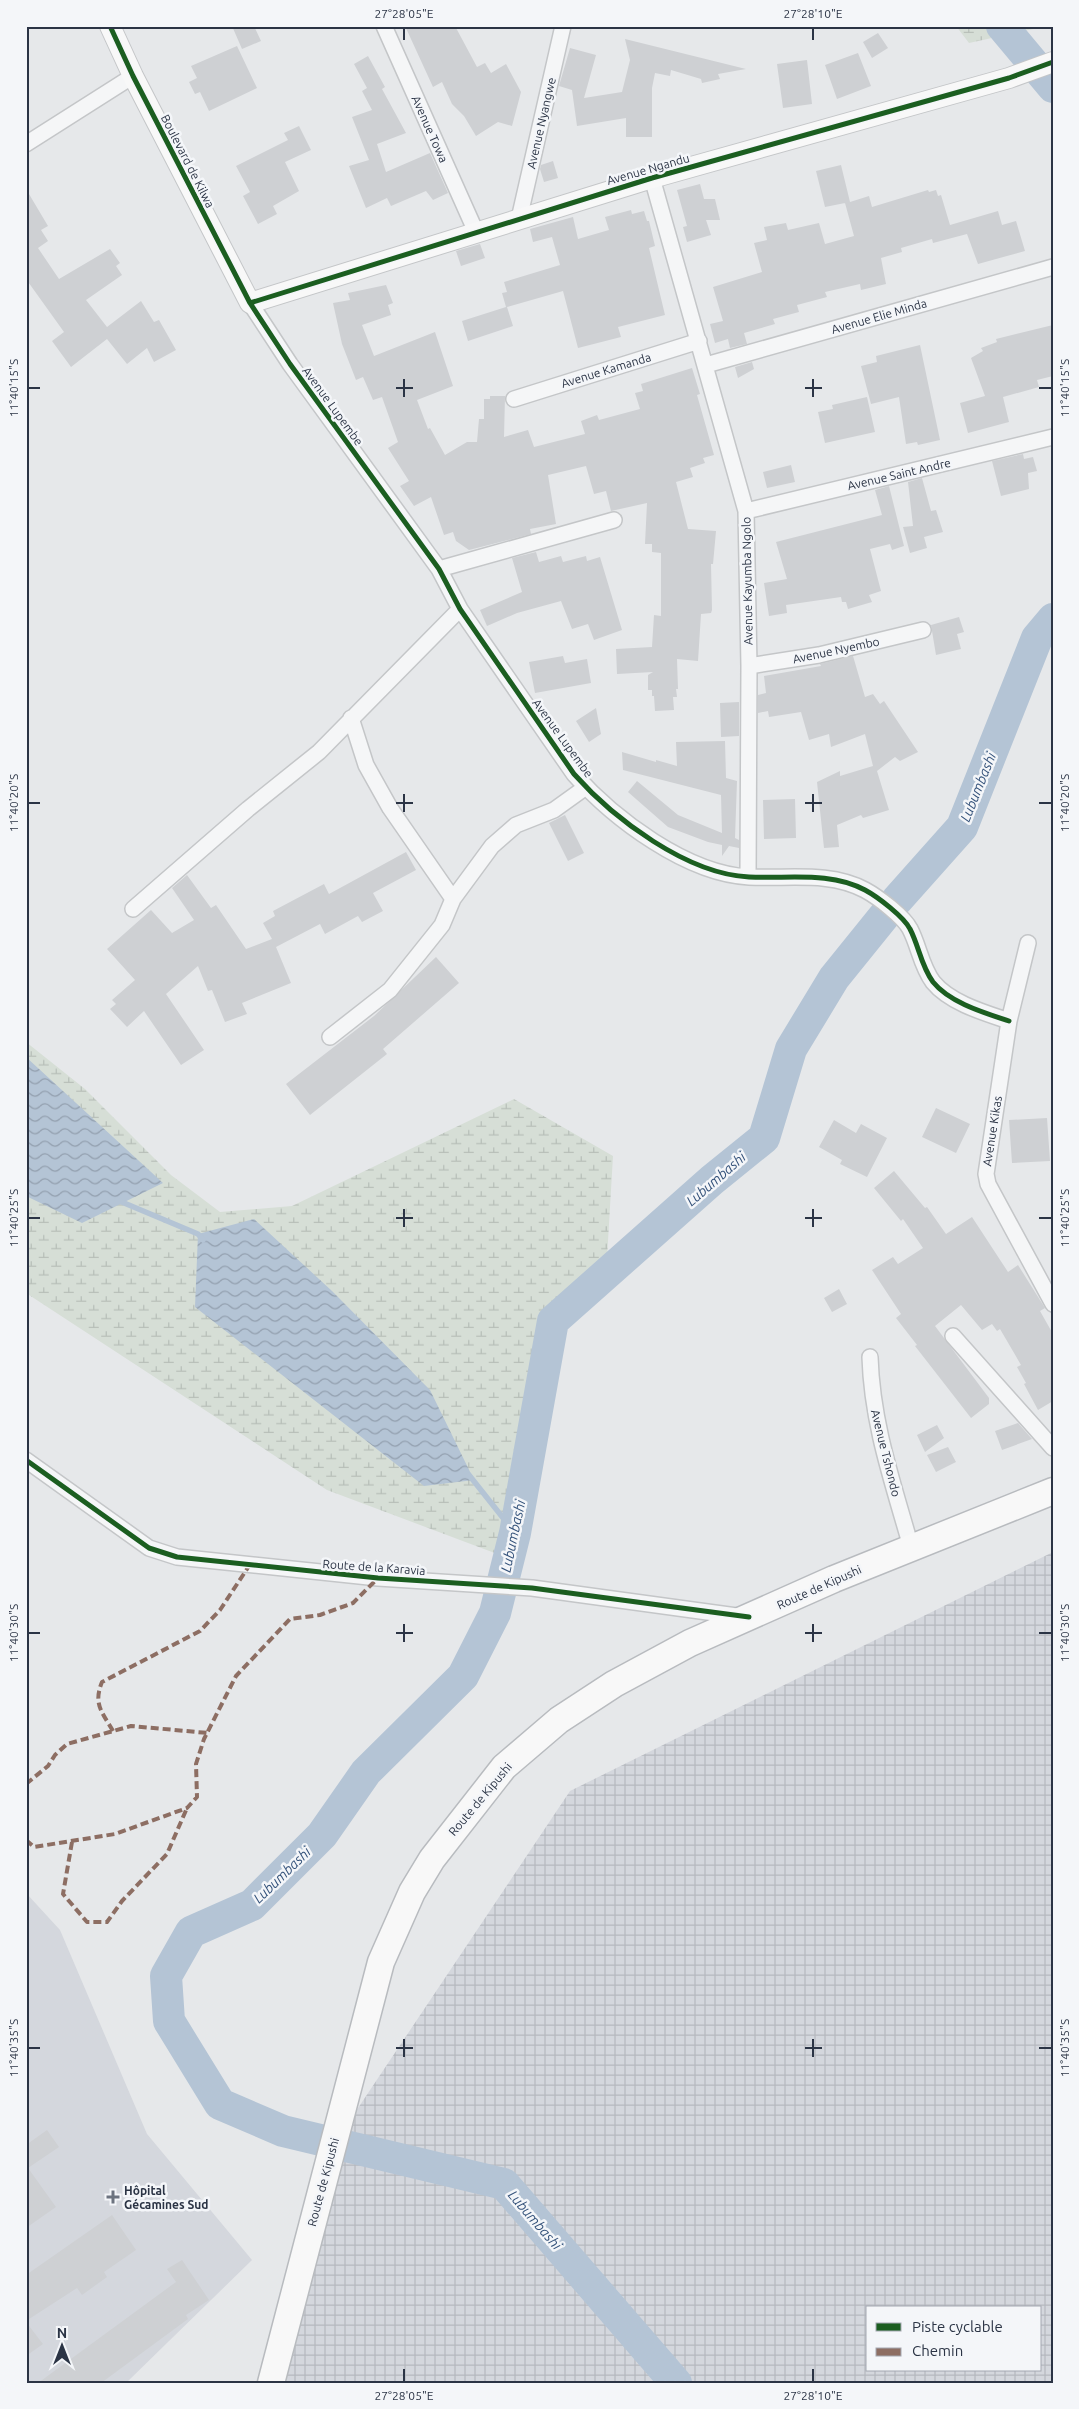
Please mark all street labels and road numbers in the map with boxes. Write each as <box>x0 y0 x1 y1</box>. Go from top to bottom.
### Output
street label: Avenue Nyangwe <box>524 76 558 170</box>
street label: Avenue Towa <box>409 94 451 164</box>
street label: Boulevard de Kilwa <box>159 112 217 210</box>
street label: Avenue Ngandu <box>605 151 691 187</box>
street label: Avenue Elie Minda <box>830 296 928 336</box>
street label: Avenue Kamanda <box>560 350 652 390</box>
street label: Avenue Lupembe <box>300 364 366 448</box>
street label: Avenue Saint Andre <box>846 456 952 492</box>
street label: Avenue Kayumba Ngolo <box>739 517 755 645</box>
street label: Avenue Nyembo <box>791 634 881 666</box>
street label: Avenue Lupembe <box>530 696 596 780</box>
street label: Avenue Kikas <box>980 1095 1004 1167</box>
street label: Avenue Tshondo <box>869 1408 903 1498</box>
street label: Route de la Karavia <box>322 1557 426 1577</box>
street label: Route de Kipushi <box>775 1563 863 1611</box>
street label: Route de Kipushi <box>446 1760 514 1838</box>
street label: Route de Kipushi <box>305 2136 341 2228</box>

